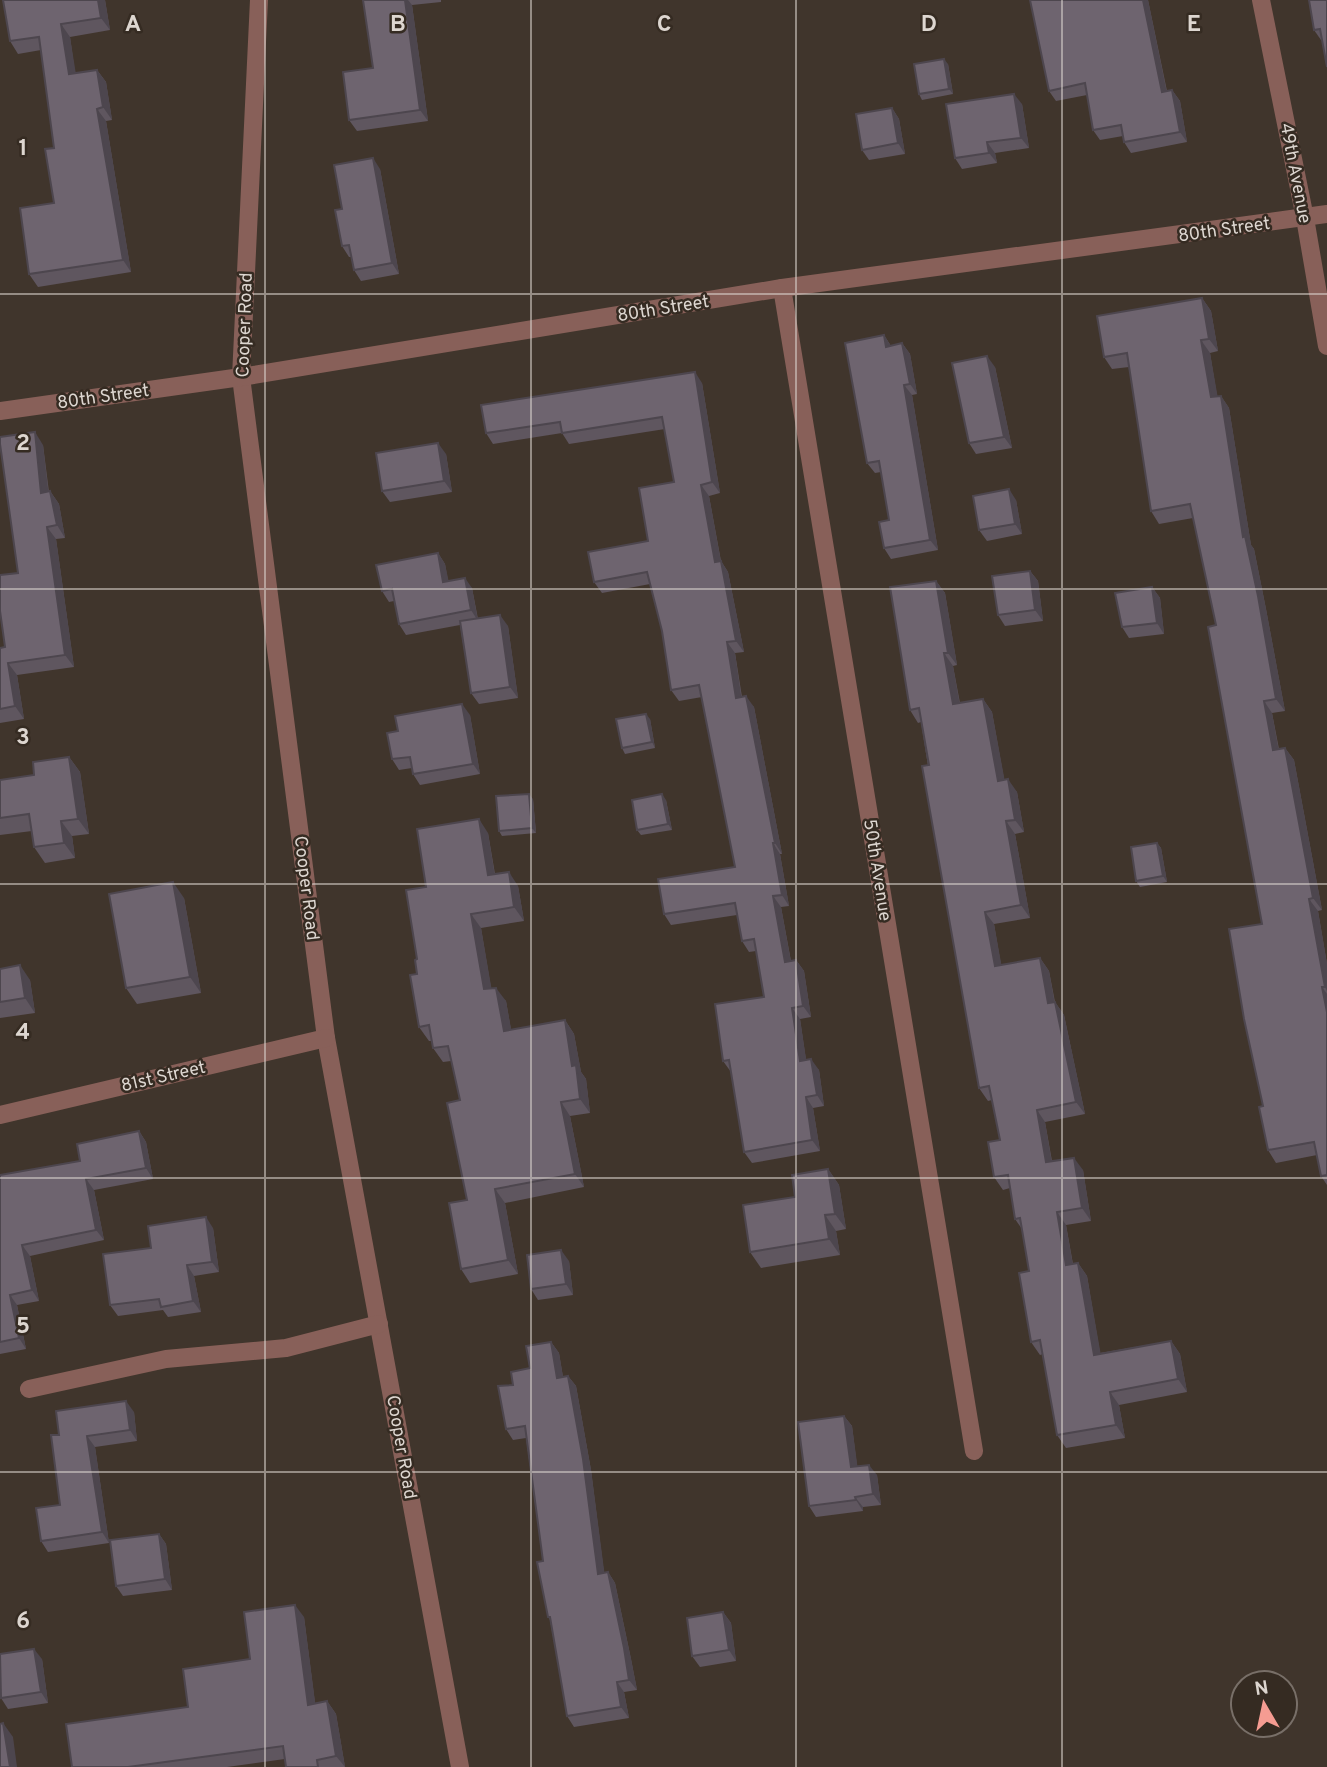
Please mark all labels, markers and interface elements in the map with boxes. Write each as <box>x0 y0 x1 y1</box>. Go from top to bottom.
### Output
text: A <box>125 11 141 40</box>
text: B <box>390 11 406 40</box>
text: C <box>657 11 671 40</box>
text: D <box>921 11 937 40</box>
text: E <box>1187 11 1201 40</box>
street label: 49th Avenue <box>1274 121 1316 226</box>
text: 1 <box>18 135 28 164</box>
street label: 80th Street <box>1177 213 1272 248</box>
street label: Cooper Road <box>232 272 259 378</box>
street label: 80th Street <box>616 291 711 328</box>
street label: 80th Street <box>56 380 151 415</box>
text: 2 <box>16 430 30 459</box>
text: 3 <box>16 724 30 753</box>
street label: 50th Avenue <box>857 818 896 923</box>
street label: Cooper Road <box>288 835 323 942</box>
text: 4 <box>16 1019 30 1048</box>
street label: 81st Street <box>119 1057 208 1098</box>
text: 5 <box>16 1313 30 1342</box>
street label: Cooper Road <box>380 1393 421 1501</box>
text: 6 <box>16 1608 30 1637</box>
north arrow <box>1229 1669 1299 1739</box>
text: N <box>1253 1676 1270 1702</box>

